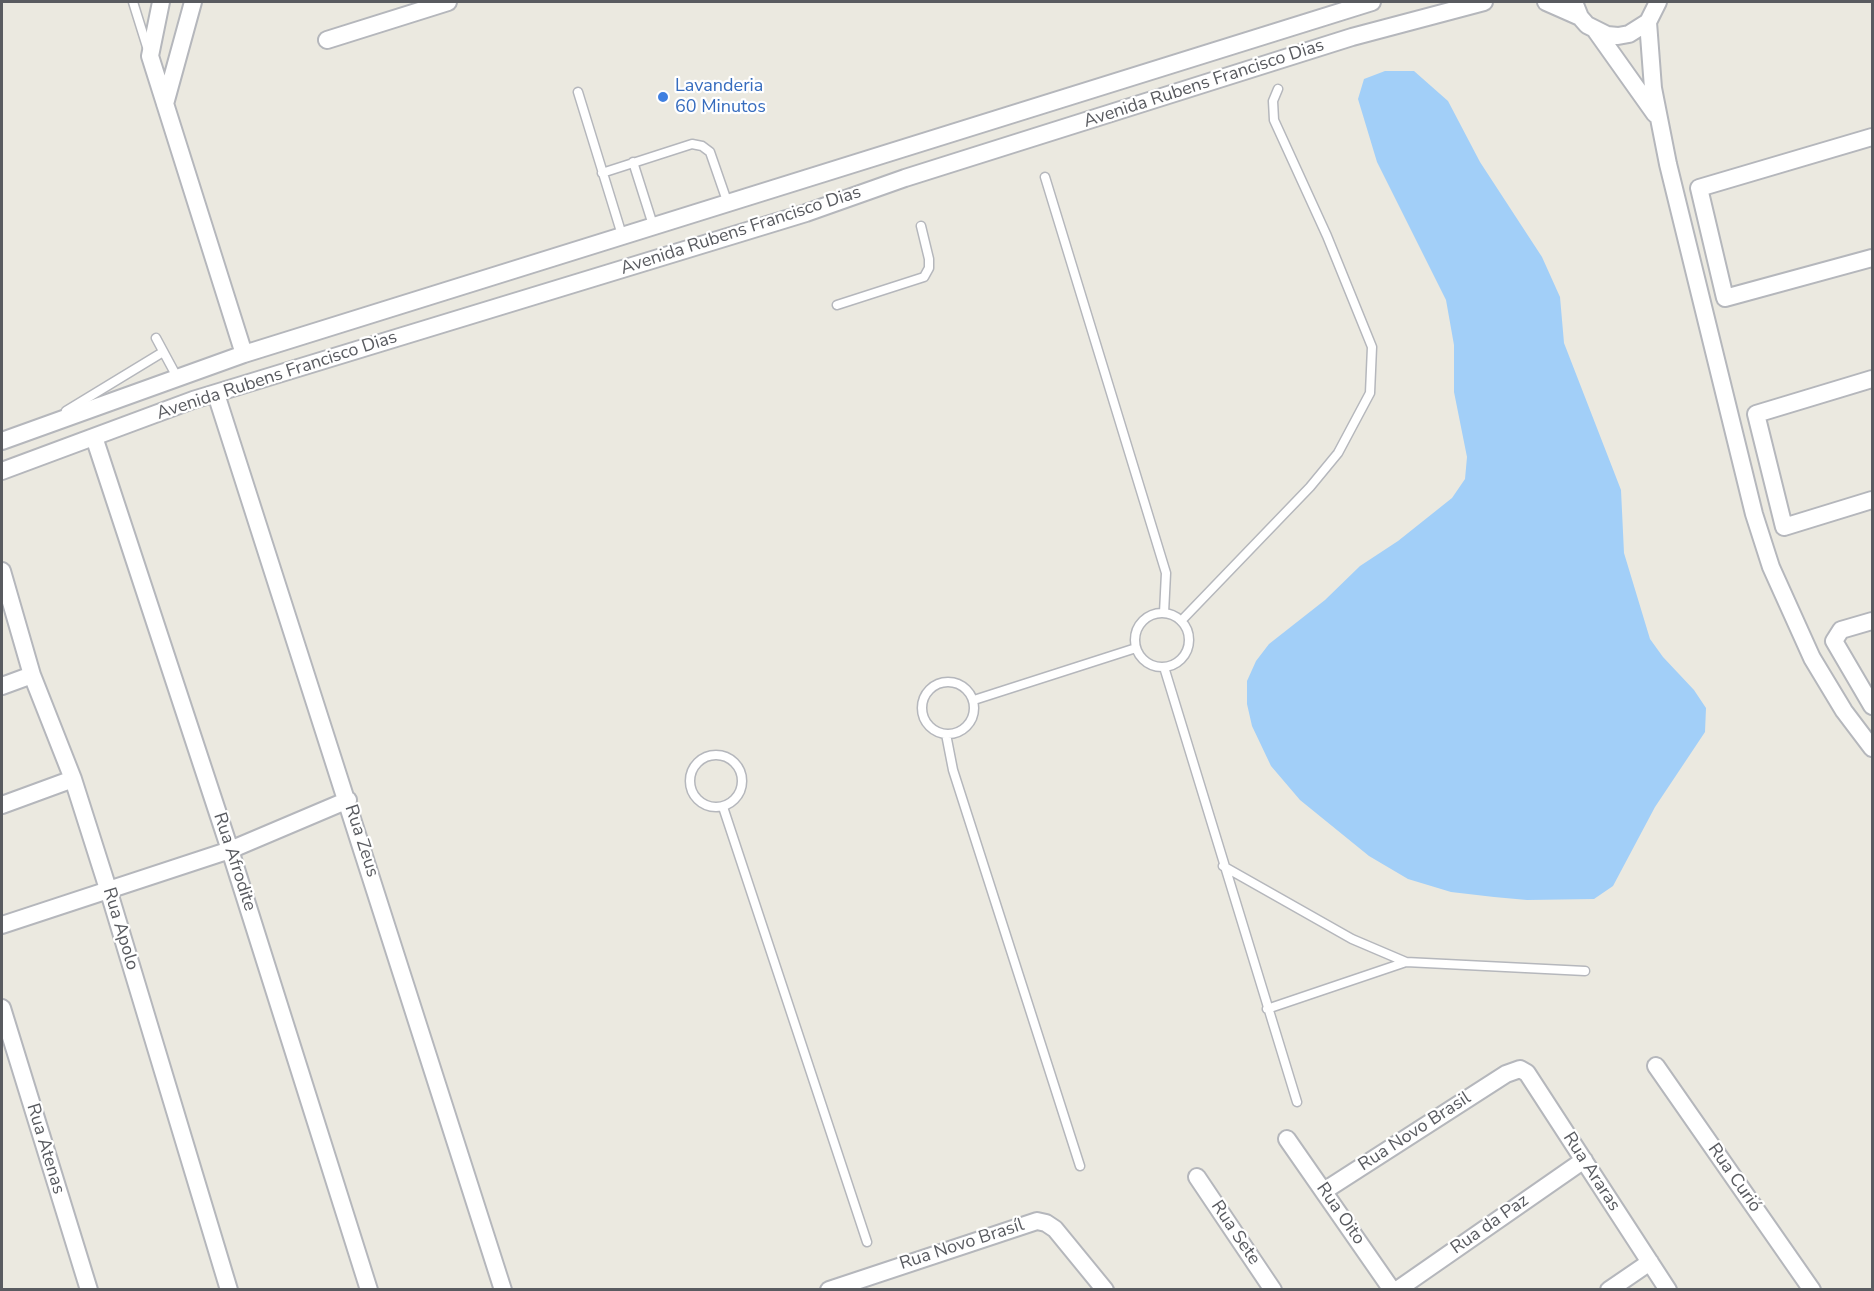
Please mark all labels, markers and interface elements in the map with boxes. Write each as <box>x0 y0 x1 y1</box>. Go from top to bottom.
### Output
street label: Avenida Rubens Francisco Dias <box>1081 35 1327 133</box>
place label: Lavanderia 60 Minutos <box>675 76 766 118</box>
marker: Lavanderia 60 Minutos <box>656 90 670 104</box>
street label: Avenida Rubens Francisco Dias <box>618 182 864 280</box>
street label: Avenida Rubens Francisco Dias <box>154 327 400 425</box>
street label: Rua Zeus <box>339 802 383 880</box>
street label: Rua Afrodite <box>208 810 260 914</box>
street label: Rua Apolo <box>97 885 143 973</box>
street label: Rua Novo Brasil <box>1355 1088 1475 1176</box>
street label: Rua Atenas <box>21 1101 69 1197</box>
street label: Rua Araras <box>1557 1128 1625 1216</box>
street label: Rua Curió <box>1703 1139 1765 1217</box>
street label: Rua Oito <box>1311 1179 1369 1249</box>
street label: Rua da Paz <box>1447 1190 1533 1260</box>
street label: Rua Sete <box>1206 1197 1264 1269</box>
street label: Rua Novo Brasíl <box>897 1215 1027 1275</box>

